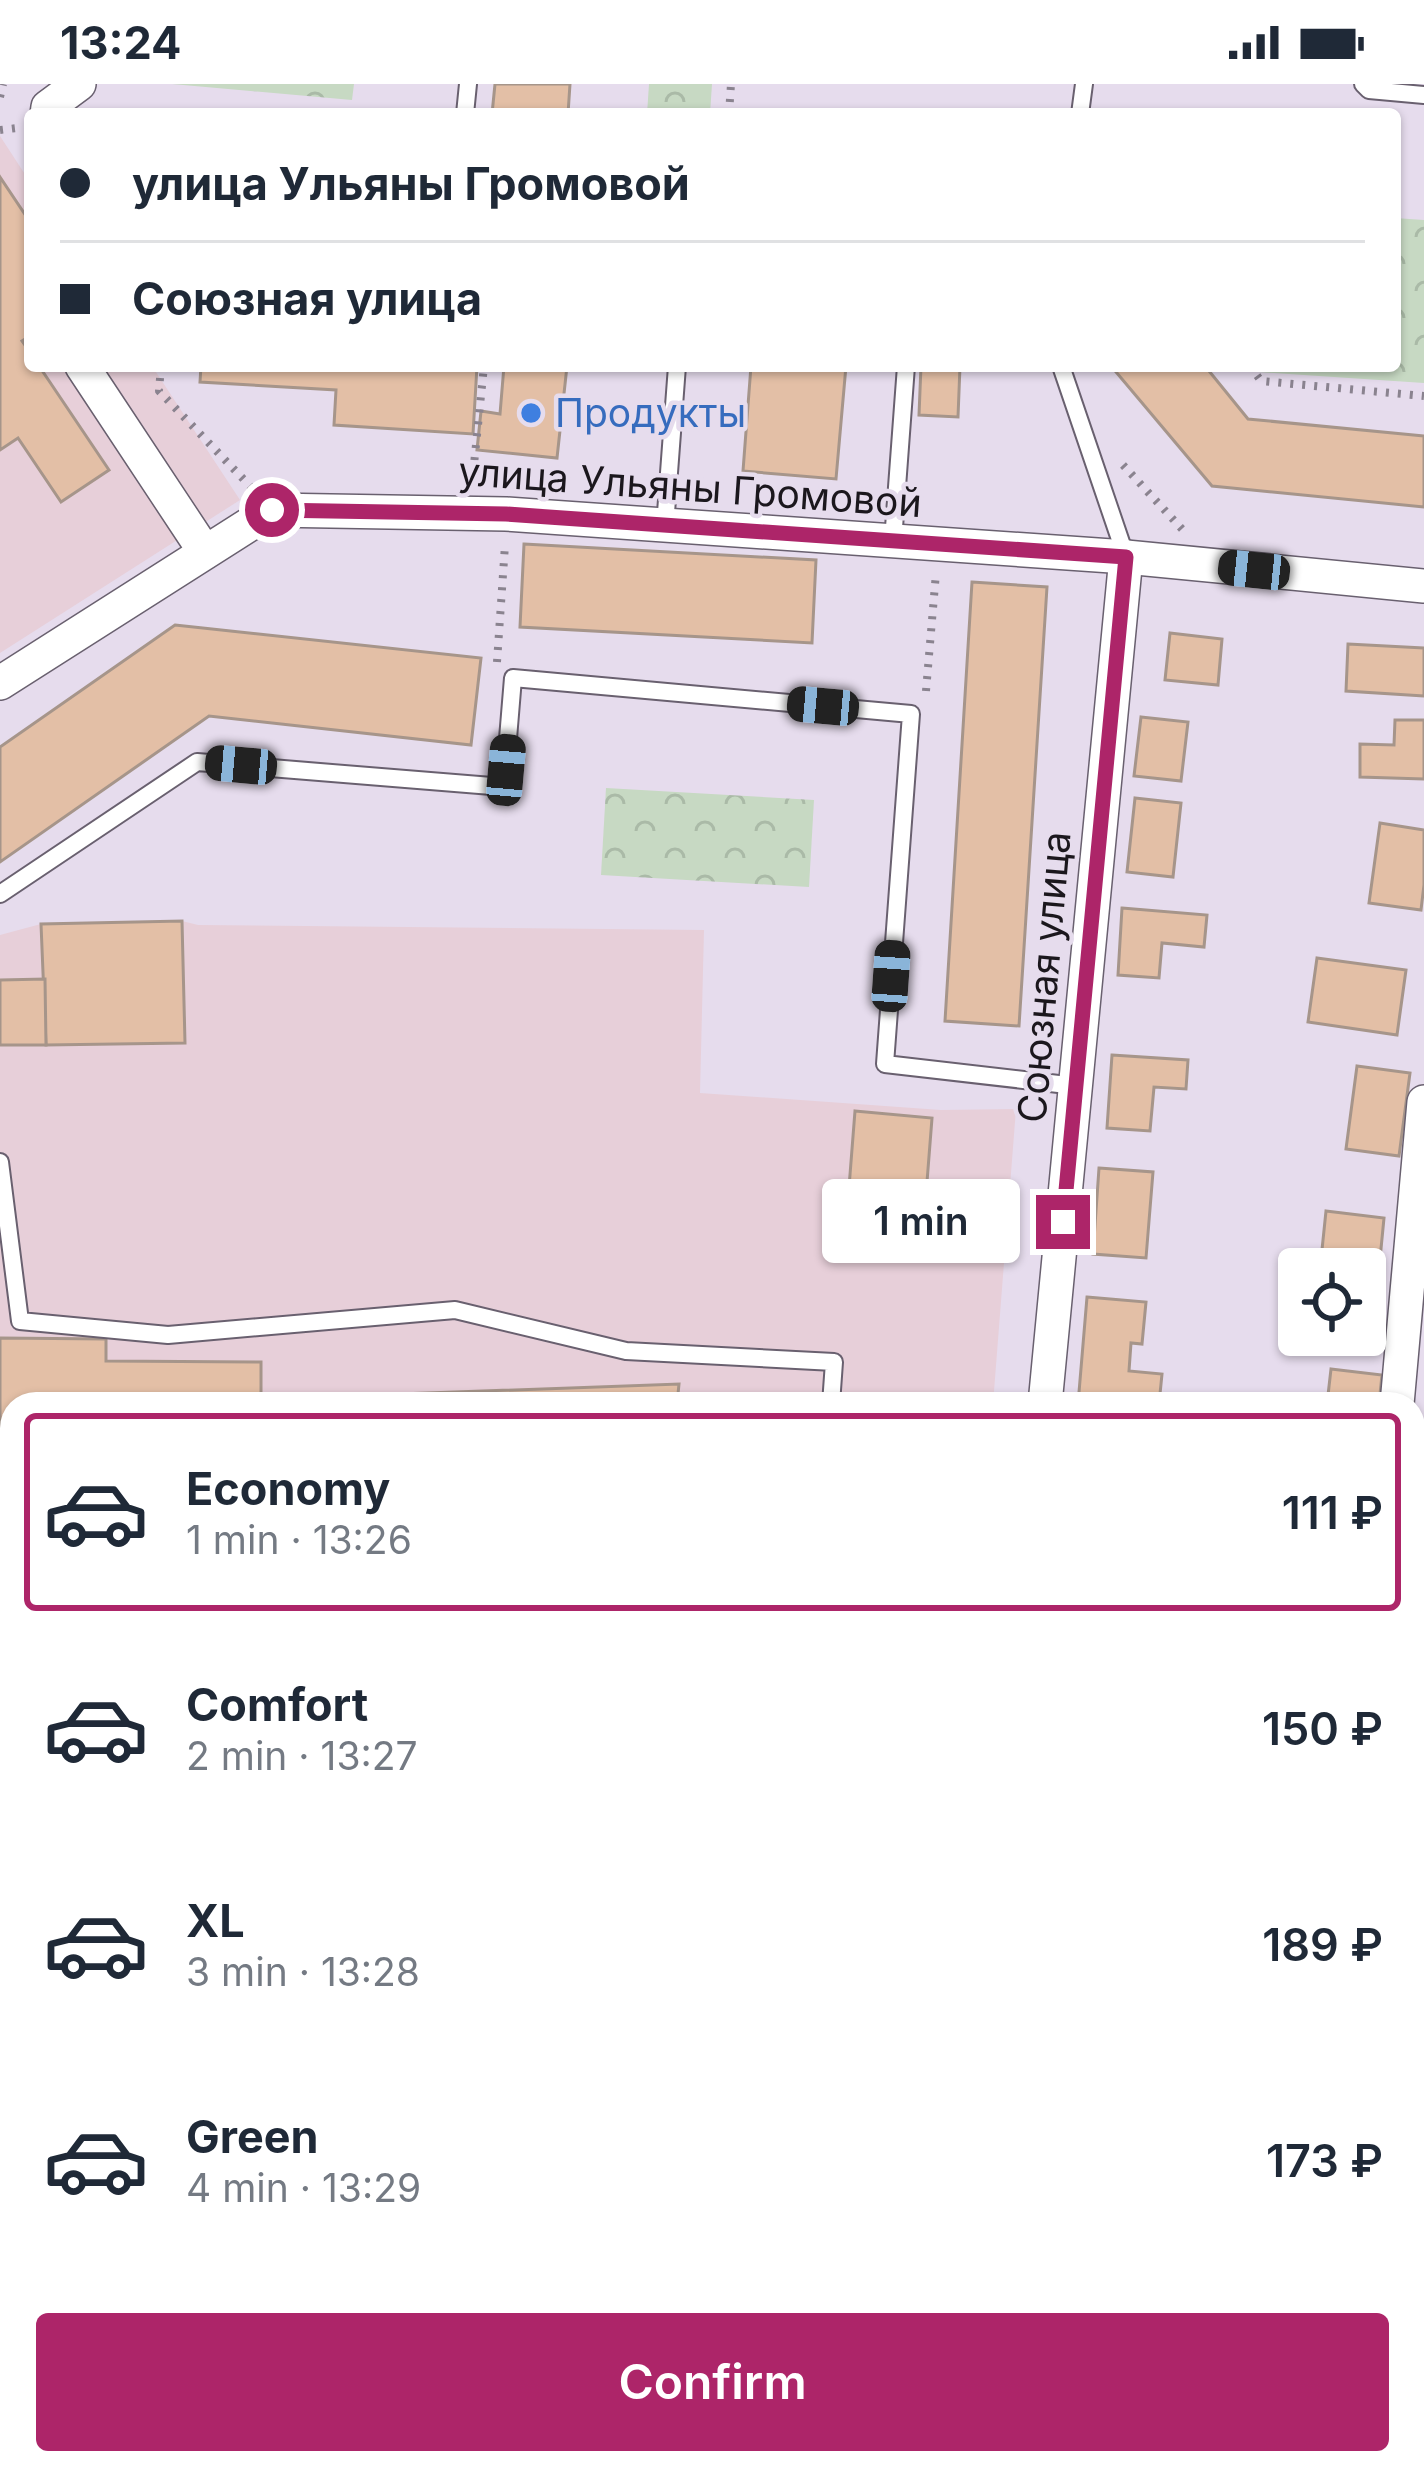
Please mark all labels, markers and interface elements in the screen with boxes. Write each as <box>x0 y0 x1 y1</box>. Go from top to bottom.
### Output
text: 13:24 <box>60 15 182 70</box>
text: улица Ульяны Громовой <box>132 156 690 211</box>
text: Союзная улица <box>132 271 482 326</box>
place label: Продукты <box>555 389 746 436</box>
marker: Продукты <box>518 400 544 426</box>
street label: улица Ульяны Громовой <box>457 447 923 526</box>
route start <box>245 483 299 537</box>
car <box>1216 548 1292 592</box>
car <box>786 685 860 727</box>
car <box>485 733 527 807</box>
car <box>204 744 278 786</box>
street label: Союзная улица <box>1007 829 1080 1125</box>
car <box>871 939 911 1013</box>
callout: 1 min <box>823 1180 1021 1264</box>
route end <box>1036 1195 1090 1249</box>
text: 1 min <box>873 1197 969 1244</box>
map controls <box>1278 1248 1386 1356</box>
button: locate <box>1278 1248 1386 1356</box>
icon: car <box>42 1458 150 1566</box>
text: Economy <box>186 1461 390 1516</box>
text: 111 ₽ <box>1282 1485 1383 1540</box>
text: 1 min · 13:26 <box>186 1516 412 1563</box>
icon: car <box>42 1674 150 1782</box>
text: Comfort <box>186 1677 368 1732</box>
text: 150 ₽ <box>1262 1701 1383 1756</box>
text: 2 min · 13:27 <box>186 1732 418 1779</box>
icon: car <box>42 1890 150 1998</box>
text: XL <box>186 1893 245 1948</box>
text: 189 ₽ <box>1262 1917 1383 1972</box>
text: 3 min · 13:28 <box>186 1948 420 1995</box>
icon: car <box>42 2106 150 2214</box>
text: Green <box>186 2109 319 2164</box>
text: 173 ₽ <box>1266 2133 1383 2188</box>
text: 4 min · 13:29 <box>186 2164 421 2211</box>
button: Confirm <box>36 2313 1389 2451</box>

